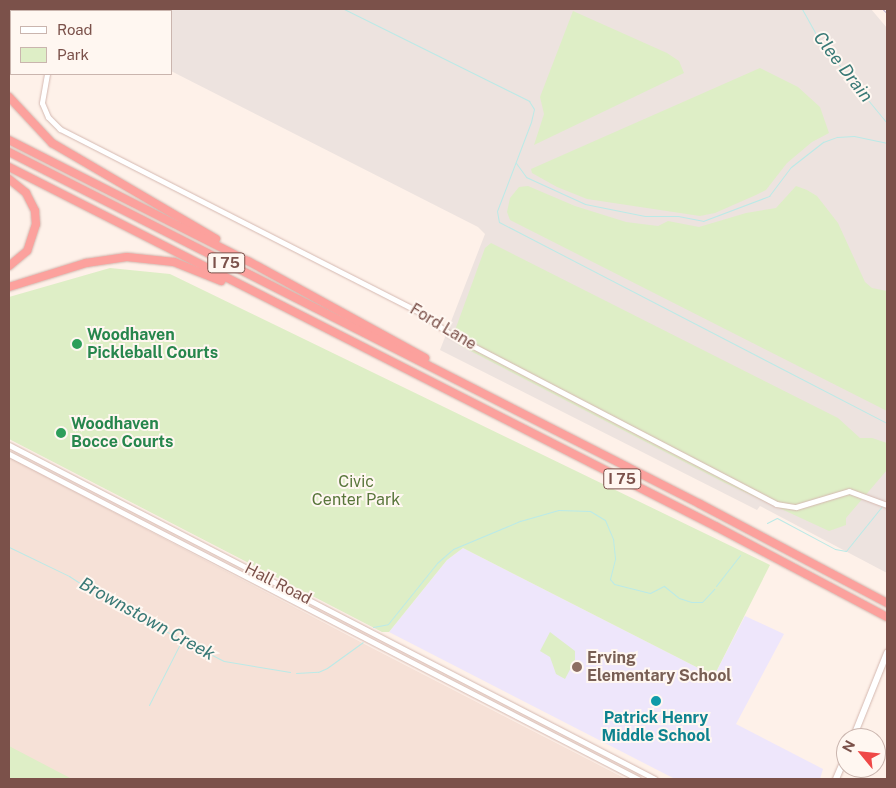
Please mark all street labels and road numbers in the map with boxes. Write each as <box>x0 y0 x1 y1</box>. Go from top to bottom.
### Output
road number: I 75 <box>206 250 246 276</box>
street label: Ford Lane <box>406 300 480 354</box>
road number: I 75 <box>602 466 642 492</box>
street label: Hall Road <box>241 559 315 609</box>

